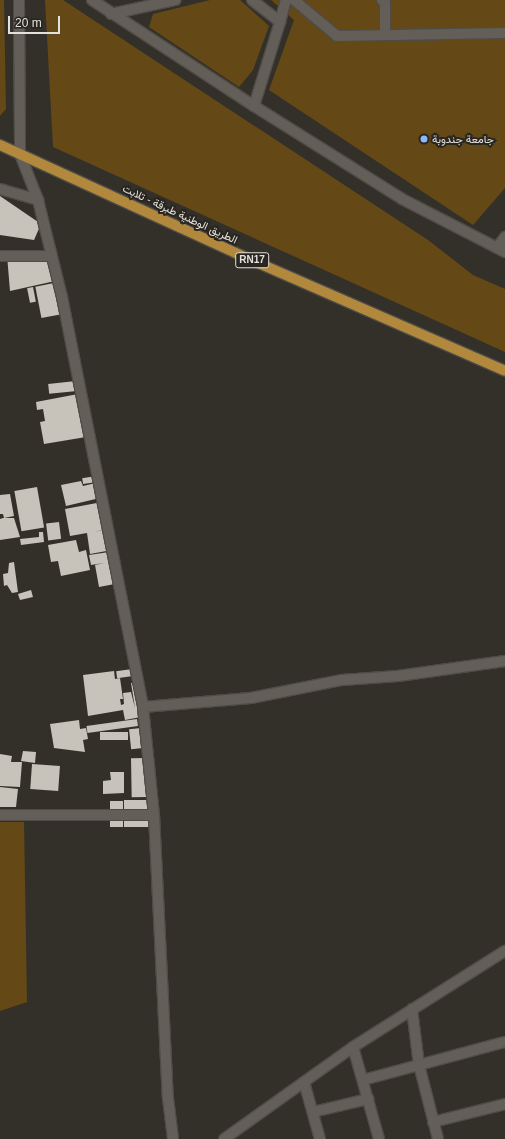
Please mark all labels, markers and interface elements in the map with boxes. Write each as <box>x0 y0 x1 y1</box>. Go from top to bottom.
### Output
scale bar <box>10 8 62 34</box>
text: 20 m <box>15 16 42 30</box>
place label: جامعة جندوبة <box>432 132 494 146</box>
marker: جامعة جندوبة <box>419 134 429 144</box>
street label: الطريق الوطنية طبرقة - تلابت <box>120 182 240 246</box>
road number: RN17 <box>235 252 269 268</box>

